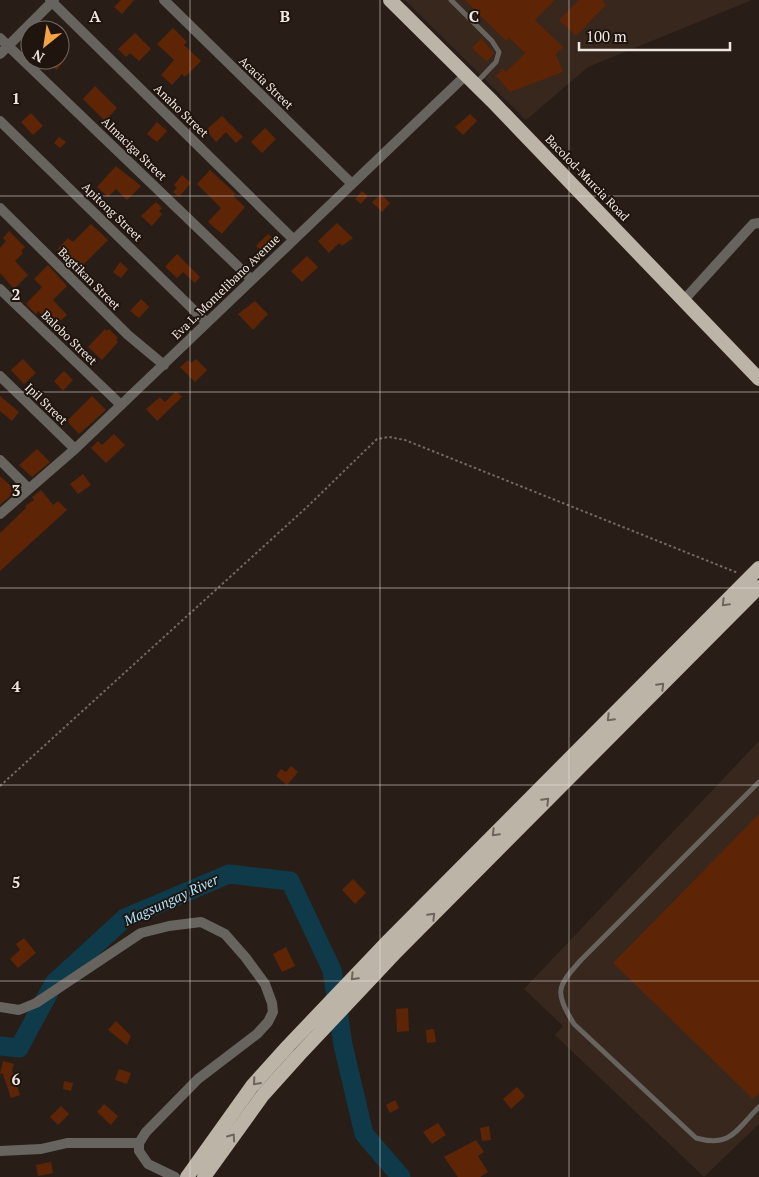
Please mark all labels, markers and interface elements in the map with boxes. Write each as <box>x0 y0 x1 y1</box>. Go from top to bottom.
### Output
text: A <box>89 5 101 27</box>
text: B <box>280 5 290 27</box>
text: C <box>469 5 479 27</box>
north arrow <box>20 20 70 70</box>
scale bar <box>579 20 730 52</box>
text: 100 m <box>586 26 627 46</box>
text: N <box>29 46 48 68</box>
street label: Acacia Street <box>236 53 297 113</box>
street label: Anaho Street <box>151 81 212 141</box>
text: 1 <box>11 87 21 109</box>
street label: Almaciga Street <box>99 114 170 184</box>
street label: Bacolod-Murcia Road <box>542 131 633 224</box>
street label: Apitong Street <box>79 179 146 245</box>
street label: Eva L. Montelibano Avenue <box>168 231 283 342</box>
street label: Bagtikan Street <box>55 244 124 313</box>
text: 2 <box>11 283 21 305</box>
street label: Balobo Street <box>38 307 101 368</box>
street label: Ipil Street <box>22 380 71 428</box>
text: 3 <box>11 479 21 501</box>
one-way arrow <box>722 597 731 606</box>
text: 4 <box>11 675 21 697</box>
one-way arrow <box>655 683 664 692</box>
one-way arrow <box>607 712 616 721</box>
one-way arrow <box>540 798 549 807</box>
one-way arrow <box>492 827 501 836</box>
water label: Magsungay River <box>120 869 222 930</box>
text: 5 <box>11 871 21 893</box>
one-way arrow <box>426 913 435 922</box>
one-way arrow <box>351 971 360 980</box>
text: 6 <box>11 1068 21 1090</box>
one-way arrow <box>253 1076 262 1085</box>
one-way arrow <box>226 1133 235 1143</box>

